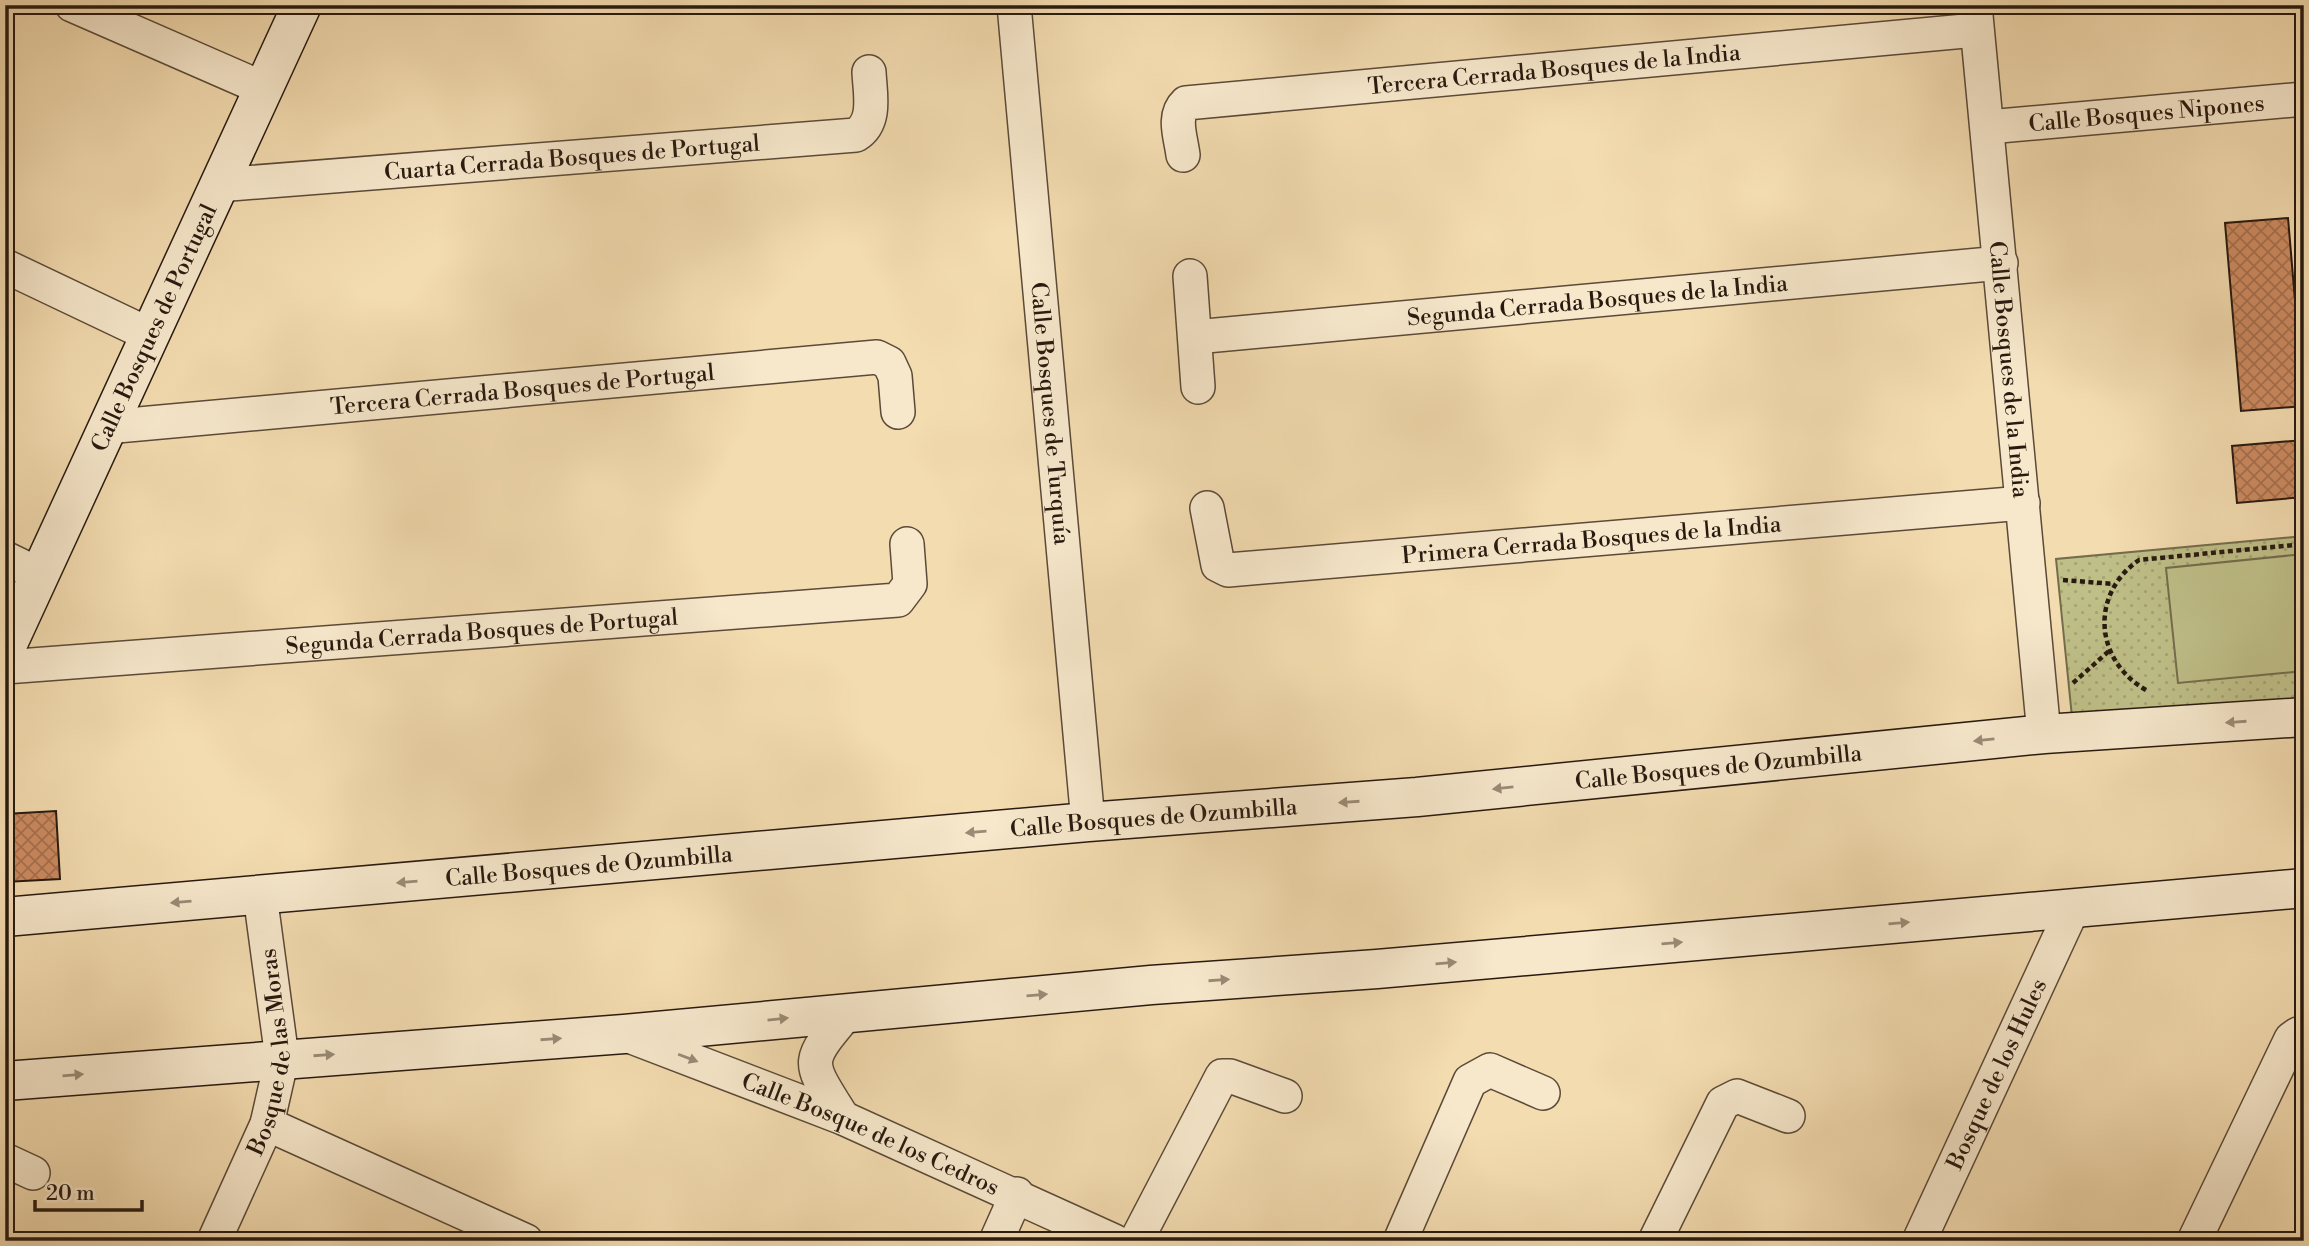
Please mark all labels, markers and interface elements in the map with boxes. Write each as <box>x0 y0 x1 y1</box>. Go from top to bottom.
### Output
street label: Tercera Cerrada Bosques de la India <box>1367 39 1742 101</box>
street label: Calle Bosques Nipones <box>2027 90 2266 138</box>
street label: Cuarta Cerrada Bosques de Portugal <box>383 130 761 187</box>
street label: Calle Bosques de Portugal <box>85 200 223 456</box>
street label: Calle Bosques de la India <box>1982 240 2035 499</box>
street label: Segunda Cerrada Bosques de la India <box>1406 270 1789 332</box>
street label: Calle Bosques de Turquía <box>1024 281 1076 546</box>
street label: Tercera Cerrada Bosques de Portugal <box>329 359 716 422</box>
street label: Primera Cerrada Bosques de la India <box>1401 510 1783 570</box>
street label: Segunda Cerrada Bosques de Portugal <box>284 604 679 661</box>
one-way arrow <box>2224 717 2246 728</box>
one-way arrow <box>1973 735 1995 746</box>
street label: Calle Bosques de Ozumbilla <box>1574 739 1864 796</box>
one-way arrow <box>1491 783 1513 794</box>
street label: Calle Bosques de Ozumbilla <box>1009 793 1299 844</box>
one-way arrow <box>1338 797 1360 808</box>
one-way arrow <box>965 827 987 838</box>
street label: Calle Bosques de Ozumbilla <box>444 840 734 893</box>
one-way arrow <box>396 877 418 888</box>
one-way arrow <box>170 896 192 907</box>
one-way arrow <box>1888 917 1910 928</box>
one-way arrow <box>1662 937 1684 948</box>
street label: Bosque de las Moras <box>241 947 297 1161</box>
one-way arrow <box>1435 957 1457 968</box>
one-way arrow <box>1208 974 1230 985</box>
street label: Bosque de los Hules <box>1941 975 2053 1175</box>
one-way arrow <box>1027 989 1049 1000</box>
one-way arrow <box>767 1013 789 1024</box>
one-way arrow <box>541 1033 563 1044</box>
one-way arrow <box>314 1049 336 1060</box>
one-way arrow <box>677 1053 698 1064</box>
street label: Calle Bosque de los Cedros <box>737 1067 1003 1202</box>
one-way arrow <box>62 1069 84 1080</box>
scale bar <box>35 1169 142 1213</box>
text: 20 m <box>46 1181 95 1207</box>

